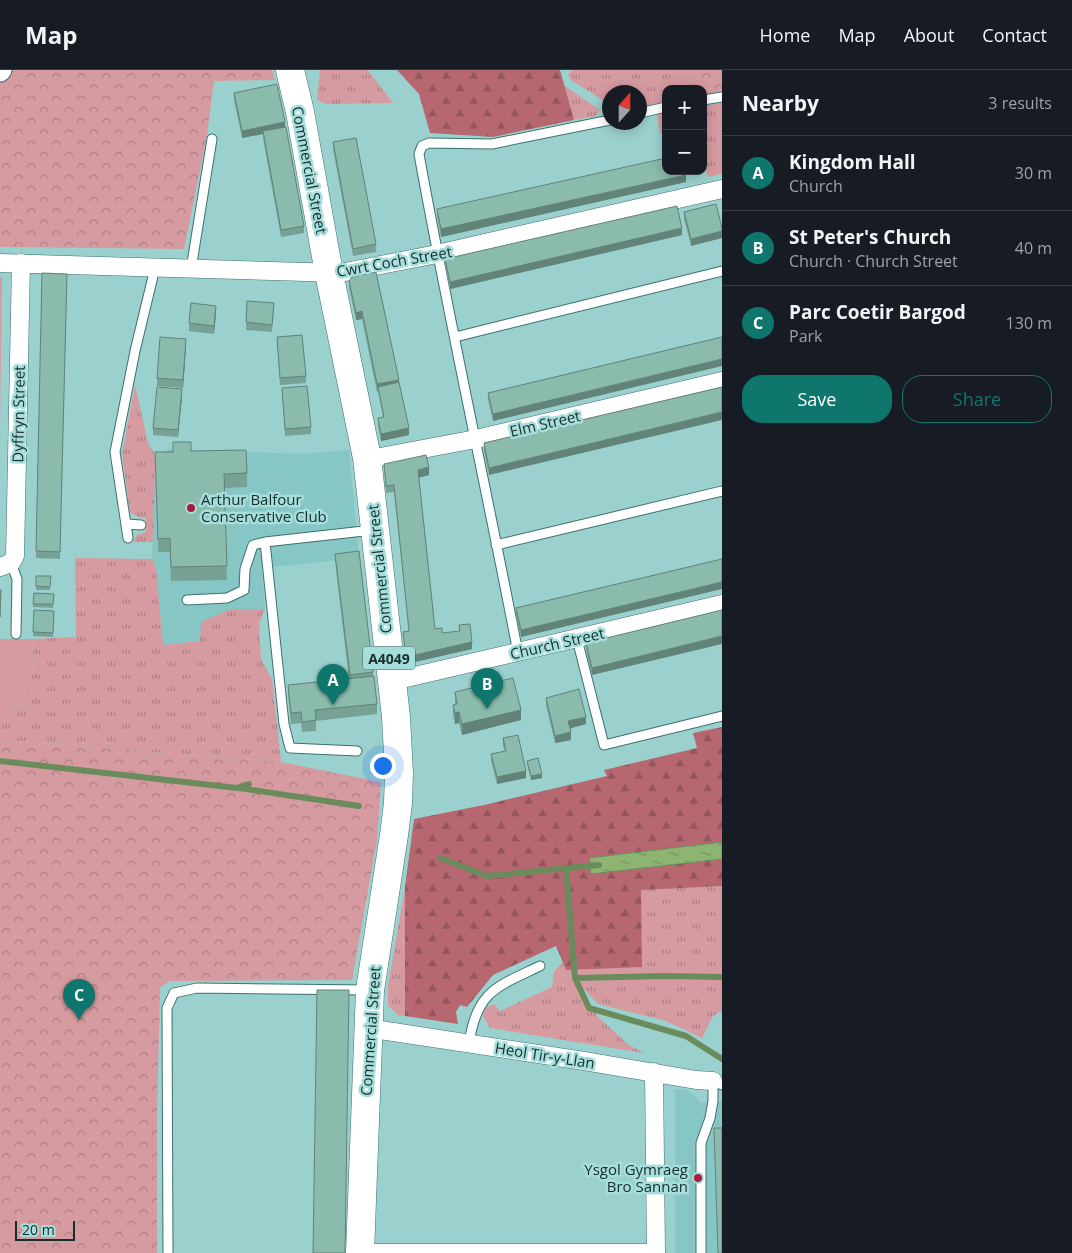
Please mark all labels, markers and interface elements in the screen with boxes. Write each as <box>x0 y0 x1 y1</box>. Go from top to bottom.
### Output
text: Map <box>25 18 77 51</box>
text: Home <box>760 23 810 47</box>
text: Map <box>838 23 876 47</box>
text: About <box>904 23 954 47</box>
text: Contact <box>982 23 1047 47</box>
north arrow <box>602 85 647 130</box>
map controls <box>662 85 707 175</box>
button: + <box>662 85 707 130</box>
text: Nearby <box>742 89 819 117</box>
text: 3 results <box>988 92 1052 114</box>
street label: Commercial Street <box>288 104 332 236</box>
button: − <box>662 130 707 175</box>
text: Kingdom Hall <box>789 149 916 175</box>
text: A <box>752 162 764 184</box>
text: 30 m <box>1015 162 1052 184</box>
text: Church <box>789 175 843 197</box>
text: St Peter's Church <box>789 224 951 250</box>
text: B <box>753 237 763 259</box>
text: 40 m <box>1015 237 1052 259</box>
street label: Cwrt Coch Street <box>335 241 453 281</box>
text: Church · Church Street <box>789 250 958 272</box>
text: Parc Coetir Bargod <box>789 299 966 325</box>
text: C <box>753 312 763 334</box>
text: 130 m <box>1006 312 1052 334</box>
text: Park <box>789 325 822 347</box>
street label: Dyffryn Street <box>7 365 29 463</box>
button: Save <box>742 375 892 423</box>
button: Share <box>902 375 1052 423</box>
street label: Elm Street <box>508 405 582 441</box>
place label: Arthur Balfour Conservative Club <box>201 489 327 526</box>
marker: Arthur Balfour Conservative Club <box>185 502 197 514</box>
street label: Commercial Street <box>362 503 396 635</box>
street label: Church Street <box>508 622 606 664</box>
road number: A4049 <box>363 646 415 670</box>
pin: A <box>317 664 349 705</box>
pin: B <box>471 668 503 709</box>
your location <box>370 753 396 779</box>
street label: Commercial Street <box>356 966 384 1096</box>
pin: C <box>63 979 95 1020</box>
street label: Heol Tir-y-Llan <box>494 1037 596 1073</box>
place label: Ysgol Gymraeg Bro Sannan <box>584 1159 688 1196</box>
marker: Ysgol Gymraeg Bro Sannan <box>692 1172 704 1184</box>
scale bar <box>15 1218 75 1241</box>
text: 20 m <box>22 1220 55 1239</box>

